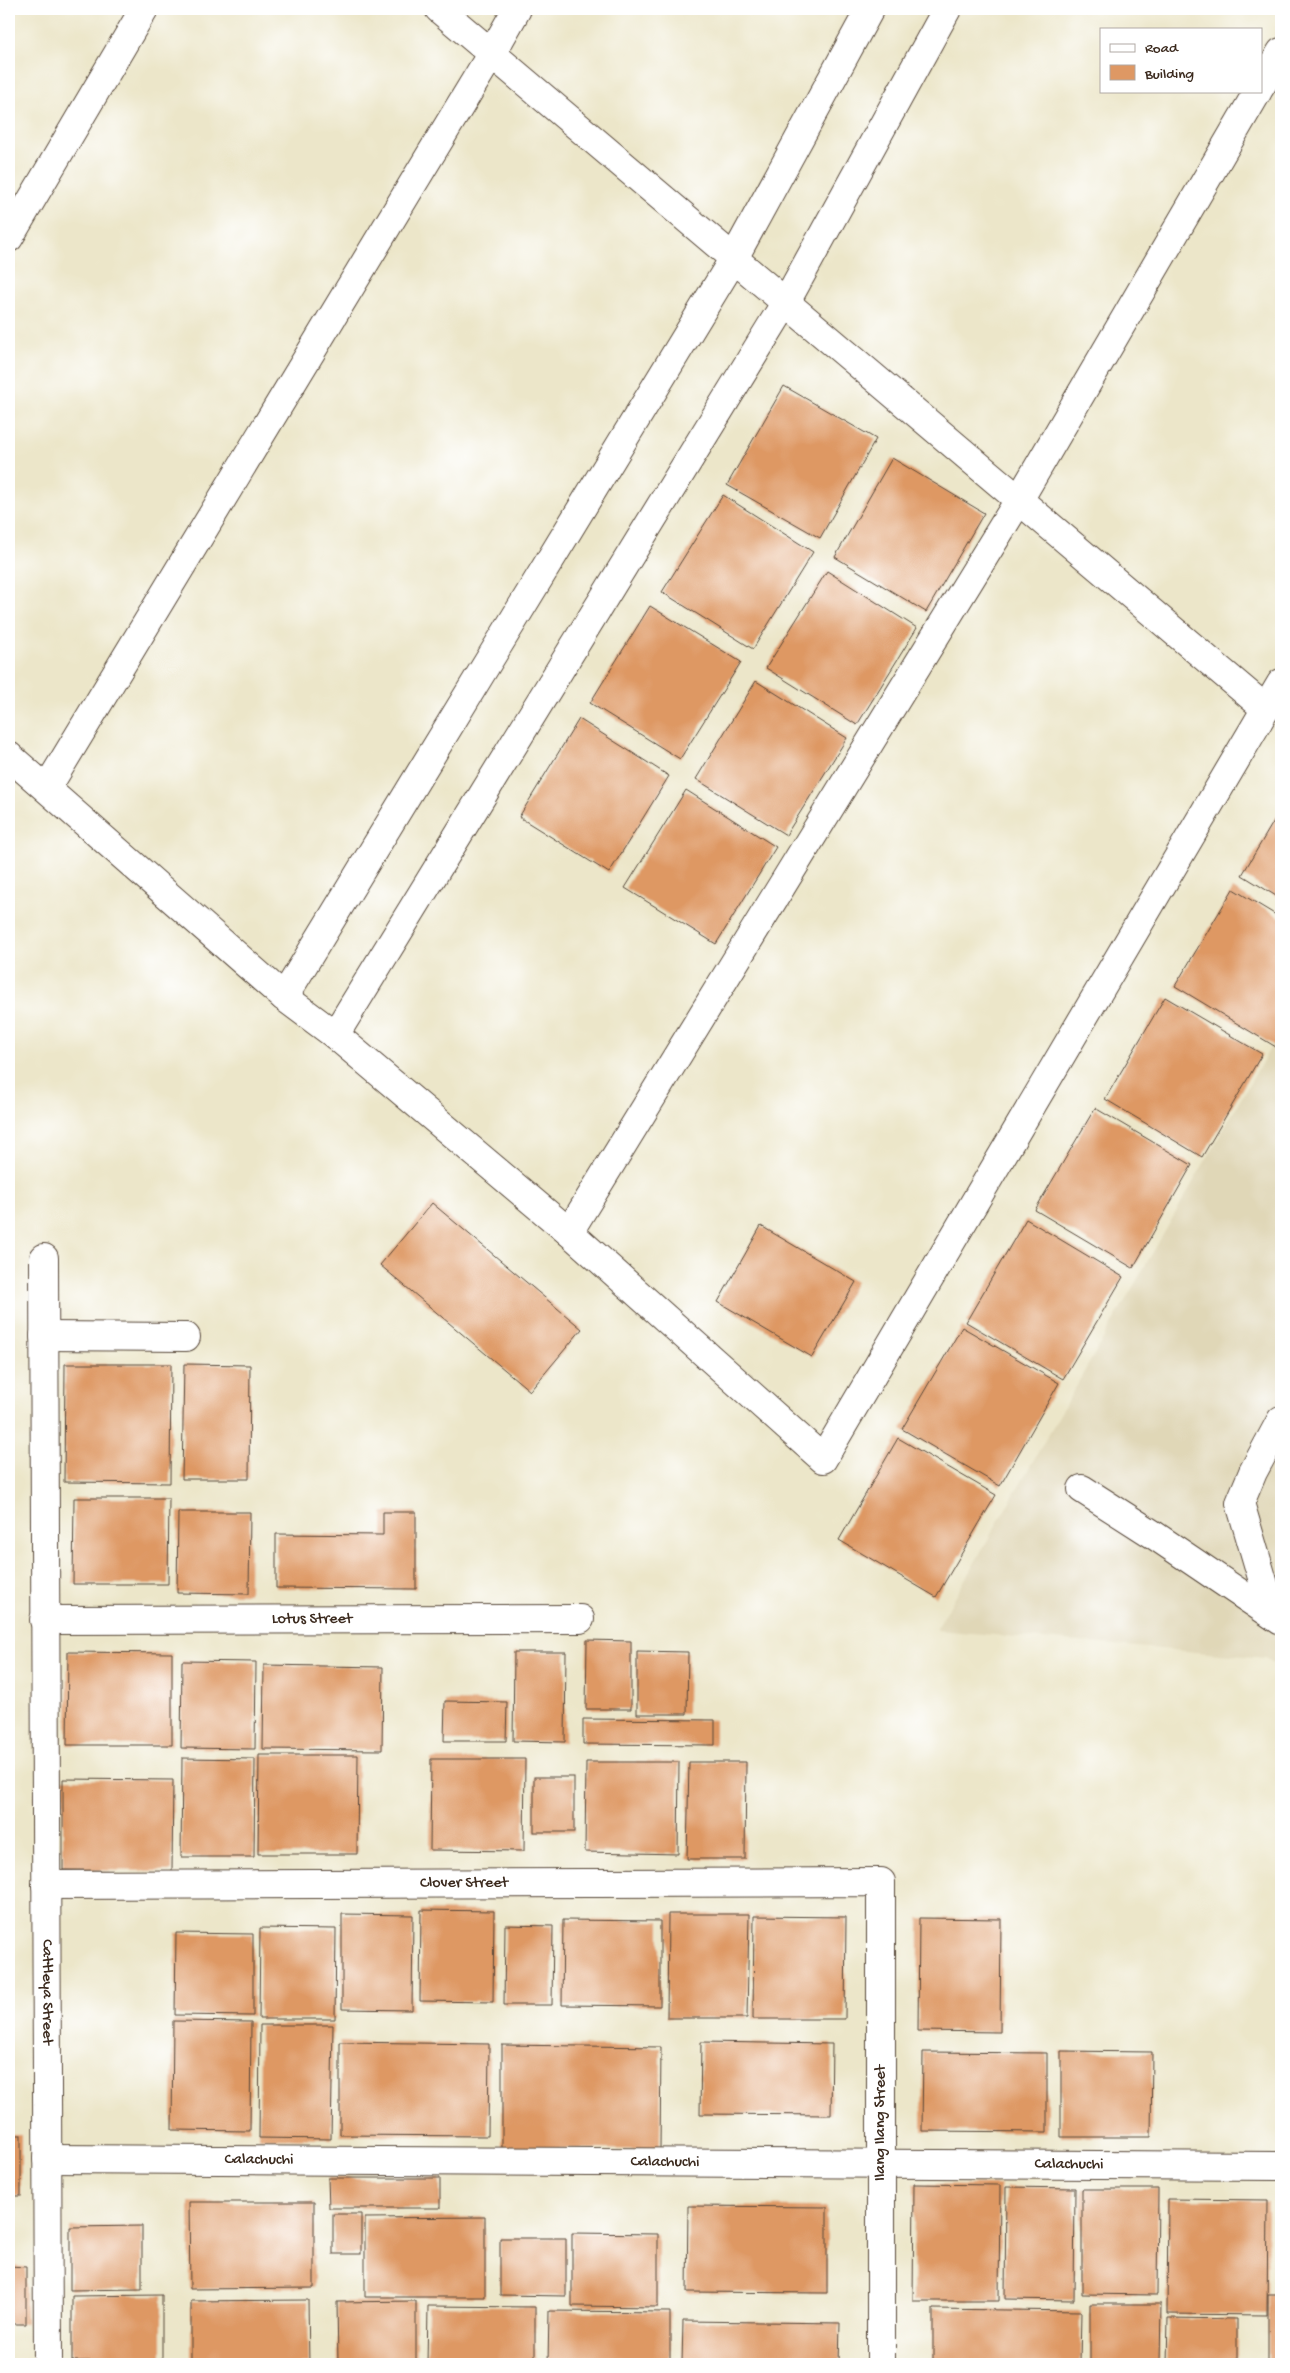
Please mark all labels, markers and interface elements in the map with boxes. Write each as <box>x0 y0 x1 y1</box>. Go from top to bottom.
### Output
legend <box>1100 28 1262 92</box>
text: Road <box>1145 40 1179 58</box>
text: Building <box>1144 66 1194 84</box>
street label: Lotus Street <box>272 1610 354 1629</box>
street label: Clover Street <box>420 1874 509 1893</box>
street label: Cattleya Street <box>37 1939 56 2046</box>
street label: Ilang Ilang Street <box>872 2063 891 2181</box>
street label: Calachuchi <box>224 2151 294 2170</box>
street label: Calachuchi <box>630 2153 700 2172</box>
street label: Calachuchi <box>1034 2155 1104 2174</box>

